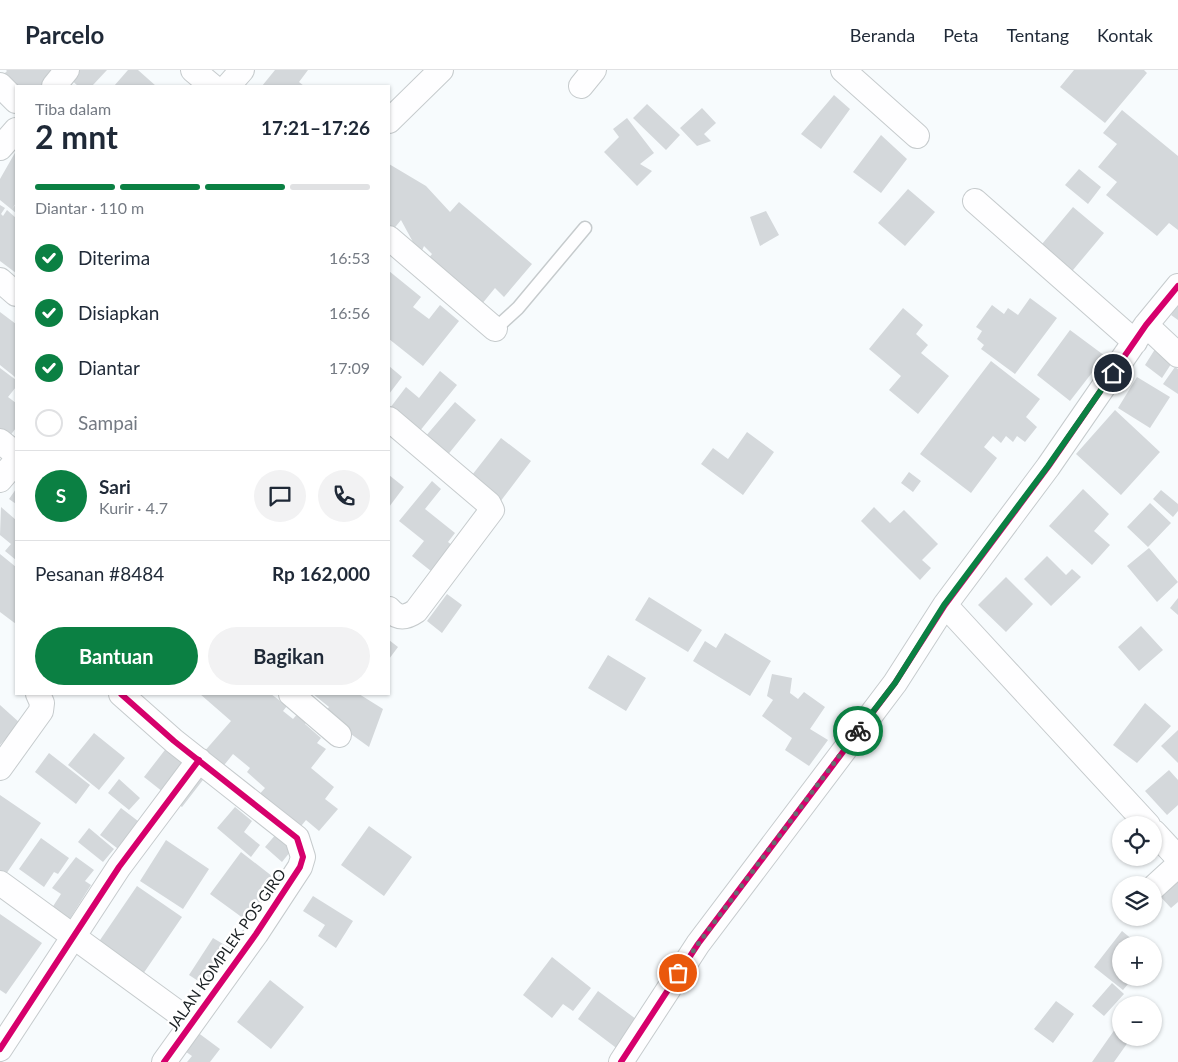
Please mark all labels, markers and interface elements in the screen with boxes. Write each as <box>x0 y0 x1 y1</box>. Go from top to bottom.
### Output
text: Parcelo <box>25 20 104 49</box>
text: Beranda <box>850 24 915 46</box>
text: Peta <box>943 24 978 46</box>
text: Tentang <box>1006 24 1069 46</box>
text: Kontak <box>1097 24 1153 46</box>
text: Tiba dalam <box>35 99 111 118</box>
text: 17:21–17:26 <box>261 116 370 139</box>
text: 2 mnt <box>35 117 118 156</box>
text: Diantar · 110 m <box>35 198 144 217</box>
icon: check <box>35 244 63 272</box>
text: Diterima <box>78 246 150 269</box>
text: 16:53 <box>329 248 370 267</box>
icon: check <box>35 299 63 327</box>
text: Disiapkan <box>78 301 159 324</box>
text: 16:56 <box>329 303 370 322</box>
pin <box>1092 352 1134 394</box>
icon: check <box>35 354 63 382</box>
text: Diantar <box>78 356 140 379</box>
text: 17:09 <box>329 358 370 377</box>
icon: home <box>1099 359 1127 387</box>
text: Sampai <box>78 411 138 434</box>
button: chat <box>254 470 306 522</box>
button: phone <box>318 470 370 522</box>
text: Sari <box>99 475 131 498</box>
text: S <box>56 484 66 507</box>
text: Kurir · 4.7 <box>99 498 168 517</box>
text: Pesanan #8484 <box>35 562 164 585</box>
text: Rp 162,000 <box>272 562 370 585</box>
button: Bantuan <box>35 627 198 685</box>
button: Bagikan <box>208 627 370 685</box>
courier <box>833 706 883 756</box>
icon: bike <box>844 717 872 745</box>
map controls <box>1112 816 1162 1046</box>
button: locate <box>1112 816 1162 866</box>
street label: JALAN KOMPLEK POS GIRO <box>163 865 289 1034</box>
button: layers <box>1112 876 1162 926</box>
button: + <box>1112 936 1162 986</box>
pin <box>657 952 699 994</box>
icon: bag <box>664 959 692 987</box>
button: − <box>1112 996 1162 1046</box>

